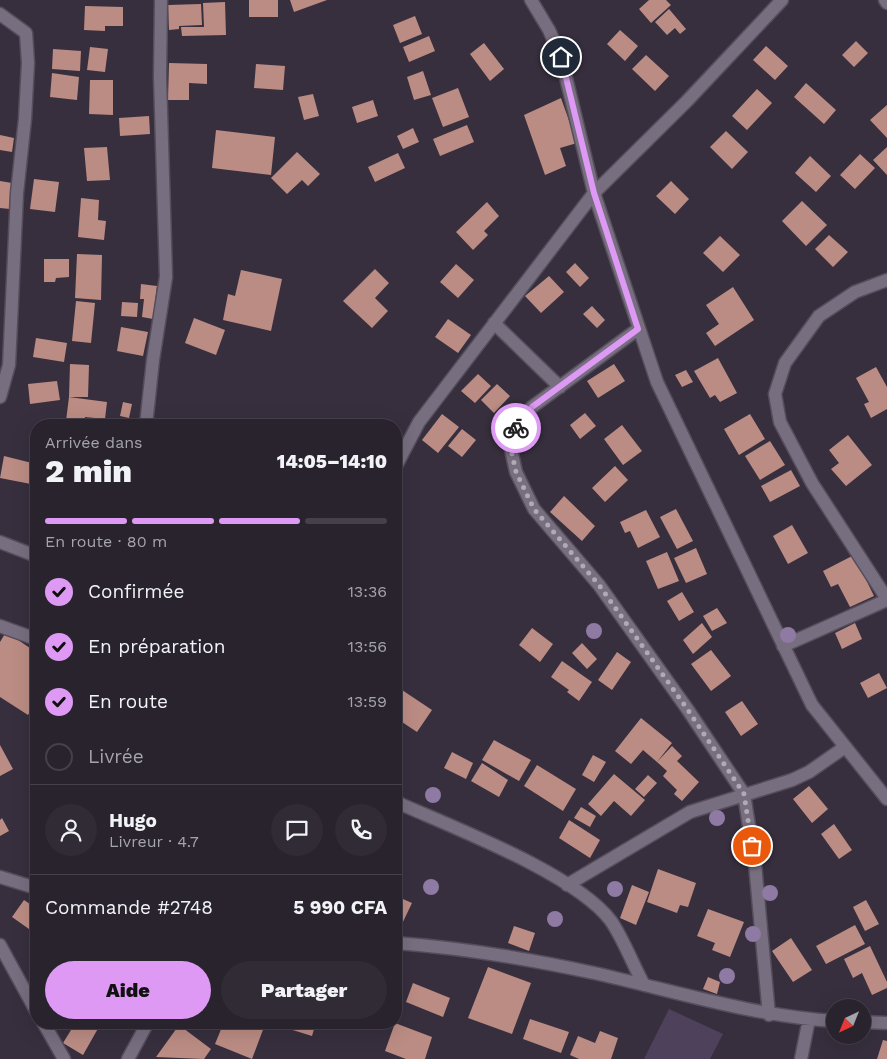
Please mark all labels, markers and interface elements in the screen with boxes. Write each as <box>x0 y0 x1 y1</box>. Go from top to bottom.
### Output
pin <box>540 36 582 78</box>
icon: home <box>547 43 575 71</box>
courier <box>491 403 541 453</box>
icon: bike <box>502 414 530 442</box>
text: Arrivée dans <box>45 433 143 452</box>
text: 14:05–14:10 <box>277 450 387 473</box>
text: 2 min <box>45 452 132 490</box>
text: En route · 80 m <box>45 532 167 551</box>
icon: check <box>45 578 73 606</box>
text: Confirmée <box>88 580 184 603</box>
text: 13:36 <box>348 582 387 601</box>
icon: check <box>45 633 73 661</box>
text: En préparation <box>88 635 225 658</box>
text: 13:56 <box>348 637 387 656</box>
icon: check <box>45 688 73 716</box>
text: En route <box>88 690 168 713</box>
text: 13:59 <box>348 692 387 711</box>
text: Livrée <box>88 745 144 768</box>
button: person <box>45 804 97 856</box>
button: chat <box>271 804 323 856</box>
button: phone <box>335 804 387 856</box>
text: Hugo <box>109 809 157 832</box>
pin <box>731 825 773 867</box>
text: Livreur · 4.7 <box>109 832 199 851</box>
icon: bag <box>738 832 766 860</box>
text: Commande #2748 <box>45 896 213 919</box>
text: 5 990 CFA <box>293 896 387 919</box>
button: Aide <box>45 961 211 1019</box>
button: Partager <box>221 961 387 1019</box>
north arrow <box>826 999 871 1044</box>
map controls <box>826 999 871 1044</box>

